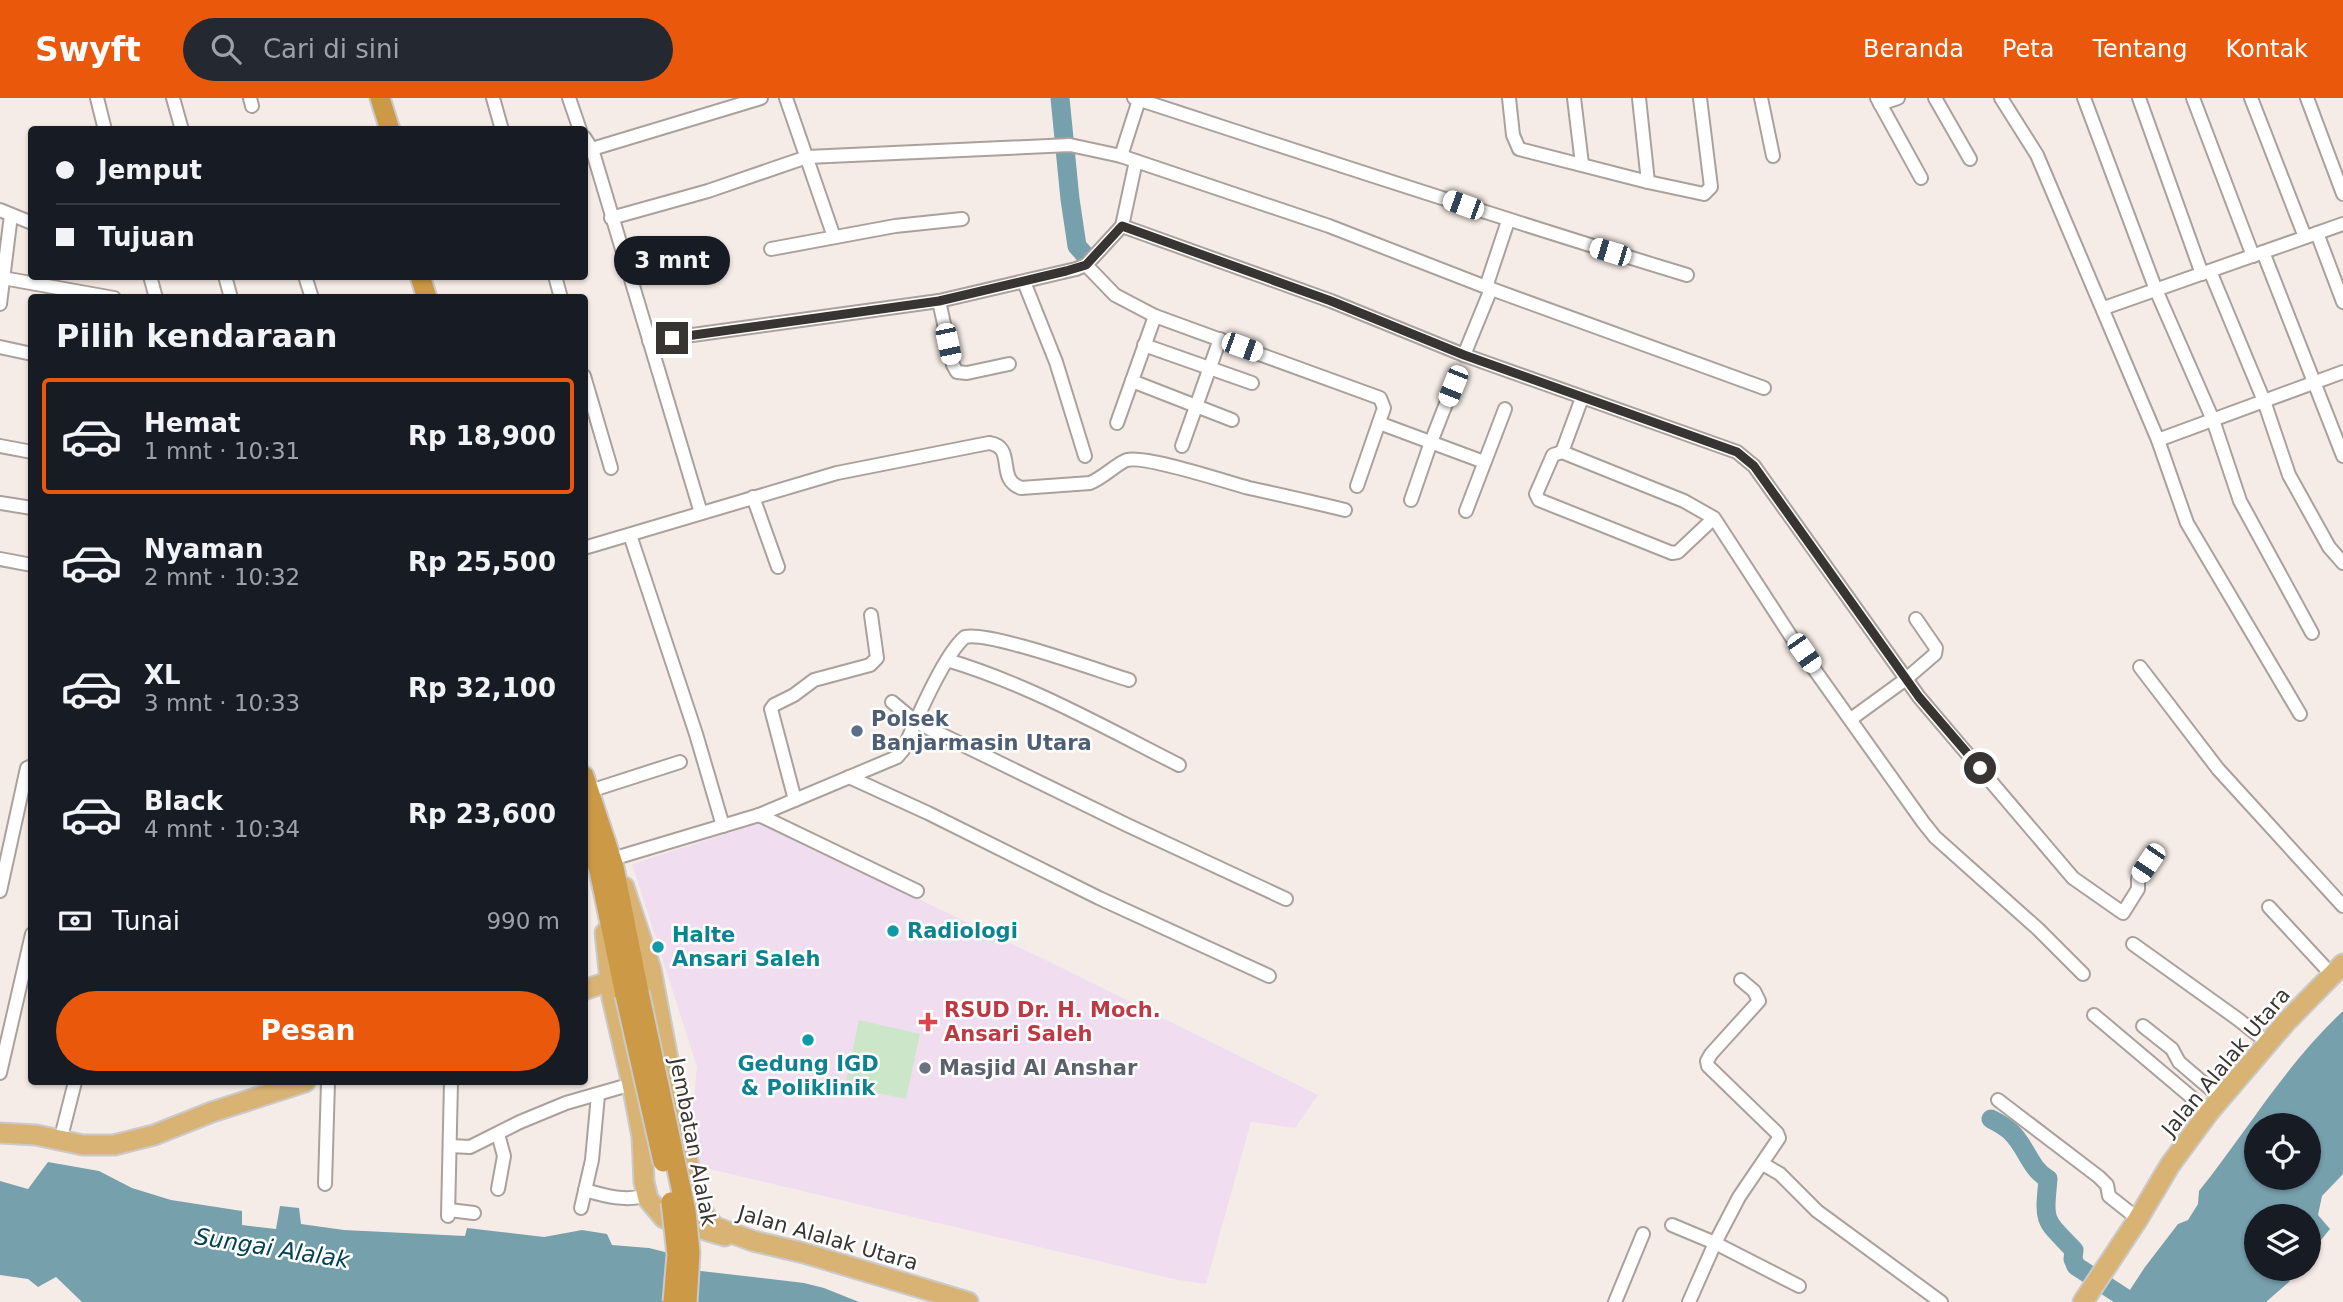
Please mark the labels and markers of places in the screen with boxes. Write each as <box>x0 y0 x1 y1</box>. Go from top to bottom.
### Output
place label: Polsek Banjarmasin Utara <box>871 707 1092 755</box>
marker: Polsek Banjarmasin Utara <box>849 723 865 739</box>
place label: Radiologi <box>907 919 1018 943</box>
place label: Halte Ansari Saleh <box>672 923 820 971</box>
marker: Radiologi <box>885 923 901 939</box>
marker: Halte Ansari Saleh <box>650 939 666 955</box>
place label: RSUD Dr. H. Moch. Ansari Saleh <box>944 998 1161 1046</box>
marker: RSUD Dr. H. Moch. Ansari Saleh <box>918 1012 938 1032</box>
marker: Gedung IGD & Poliklinik <box>800 1032 816 1048</box>
place label: Gedung IGD & Poliklinik <box>737 1052 879 1100</box>
place label: Masjid Al Anshar <box>939 1056 1138 1080</box>
marker: Masjid Al Anshar <box>917 1060 933 1076</box>

